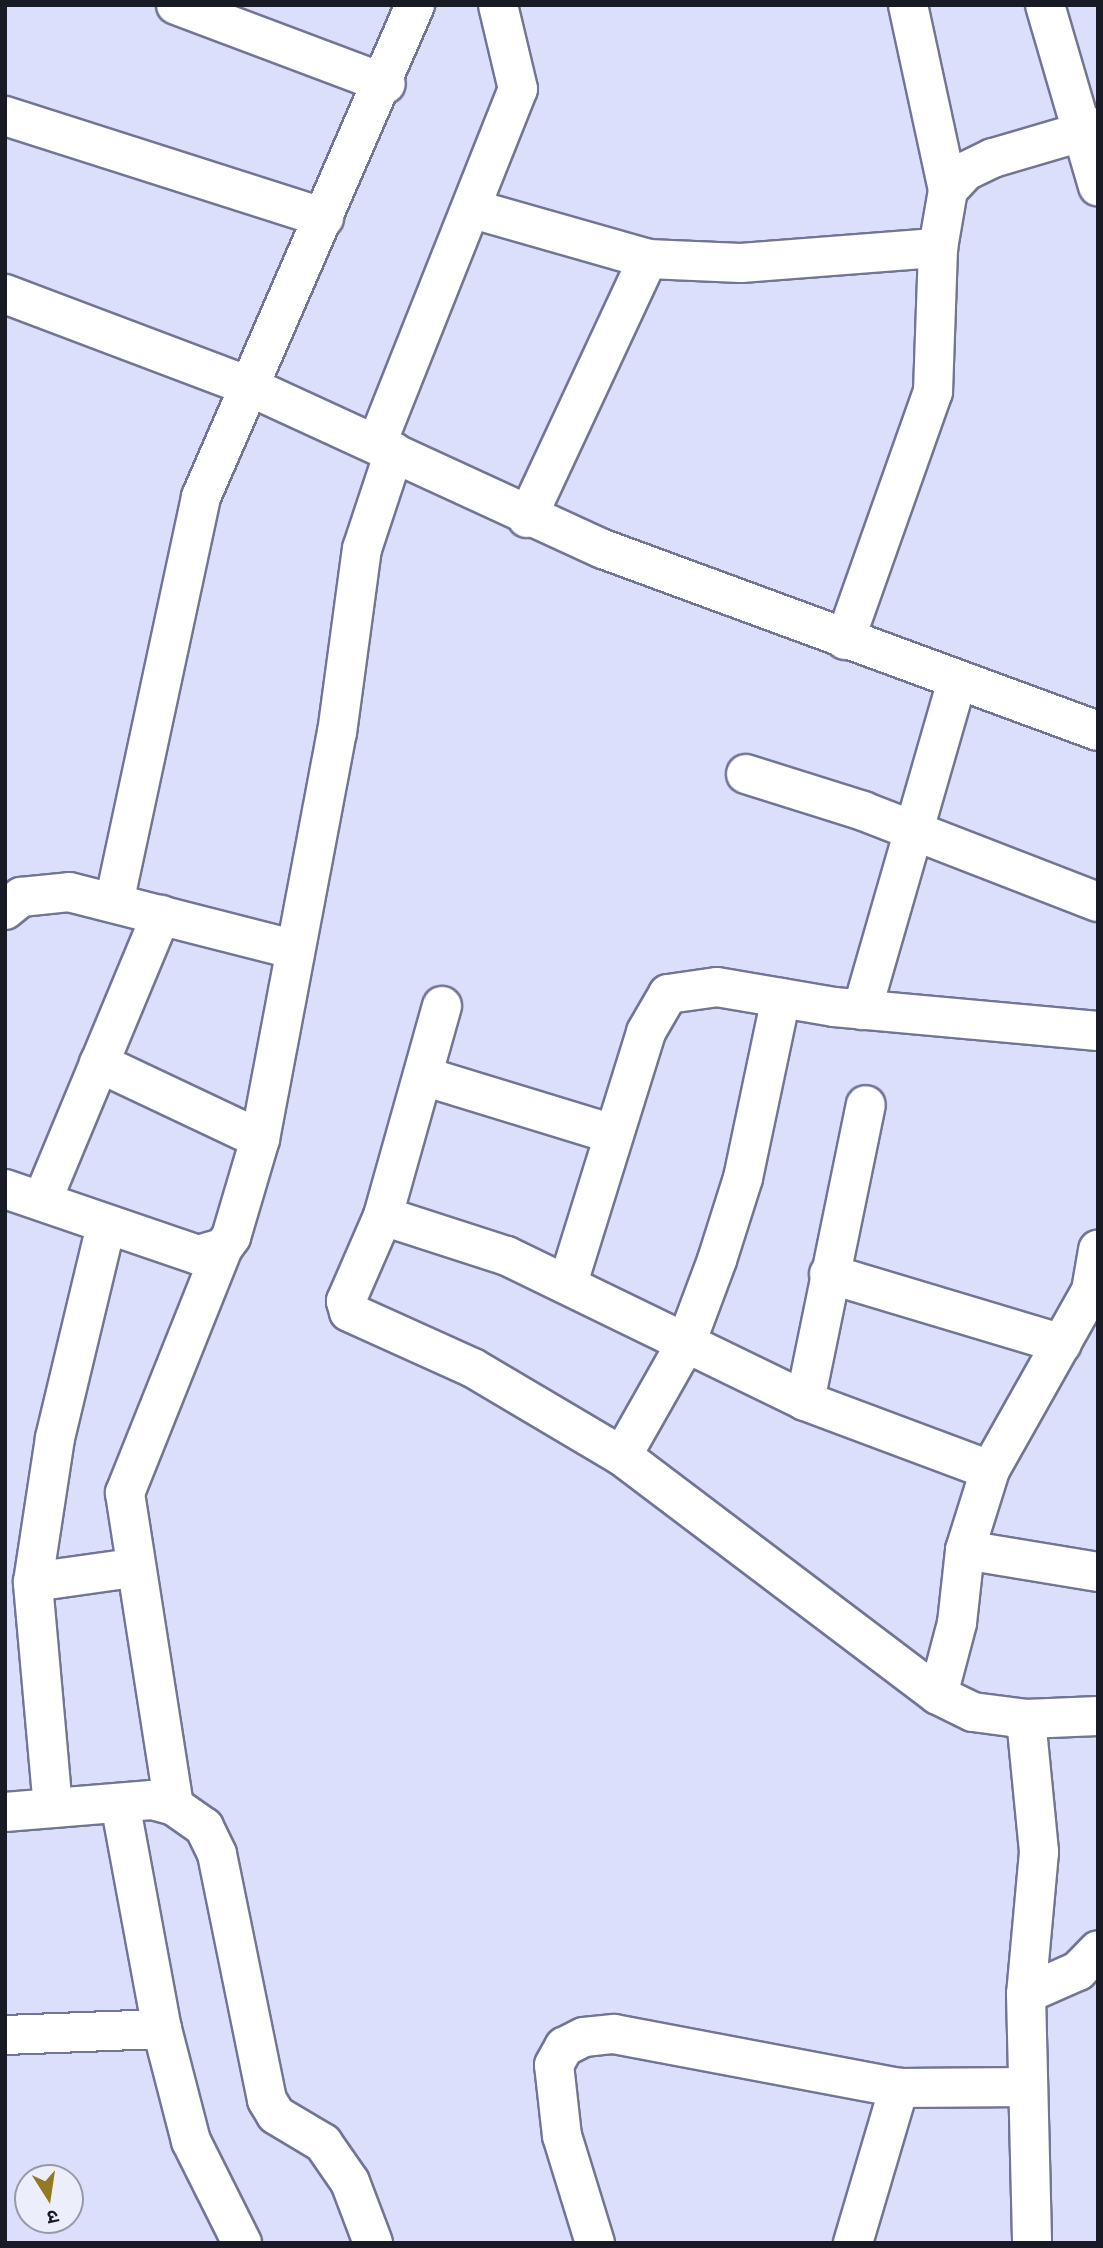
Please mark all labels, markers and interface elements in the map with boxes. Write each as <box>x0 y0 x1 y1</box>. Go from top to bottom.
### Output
north arrow <box>14 2164 84 2234</box>
text: उ <box>45 2205 61 2230</box>

